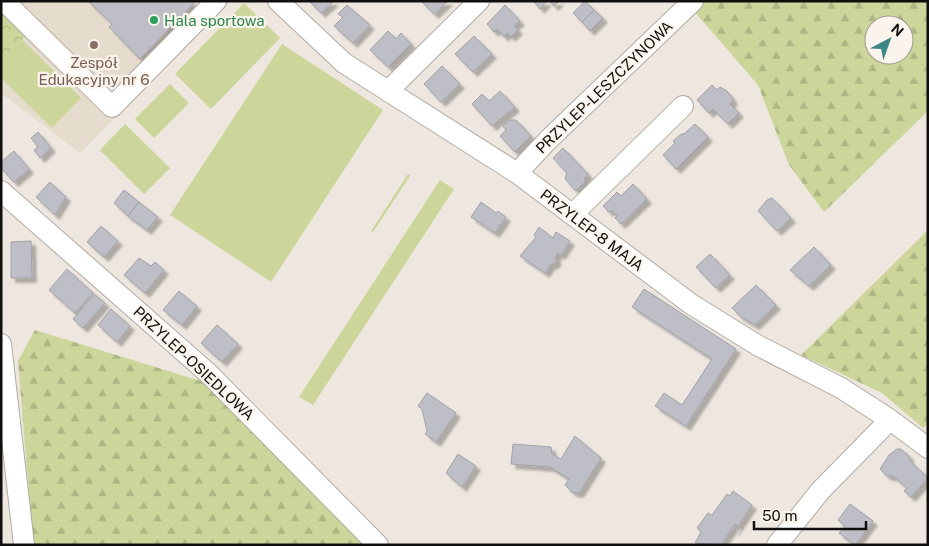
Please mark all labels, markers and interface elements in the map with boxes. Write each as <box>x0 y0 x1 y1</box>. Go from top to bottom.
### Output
place label: Hala sportowa <box>164 12 265 29</box>
marker: Hala sportowa <box>148 14 160 26</box>
north arrow <box>864 15 914 65</box>
street label: PRZYLEP-LESZCZYNOWA <box>532 17 676 157</box>
text: N <box>888 21 907 40</box>
marker: Zespół Edukacyjny nr 6 <box>88 39 100 51</box>
place label: Zespół Edukacyjny nr 6 <box>38 54 150 88</box>
street label: PRZYLEP-8 MAJA <box>537 186 647 275</box>
street label: PRZYLEP-OSIEDLOWA <box>130 303 258 424</box>
scale bar <box>754 498 866 530</box>
text: 50 m <box>762 507 797 524</box>

